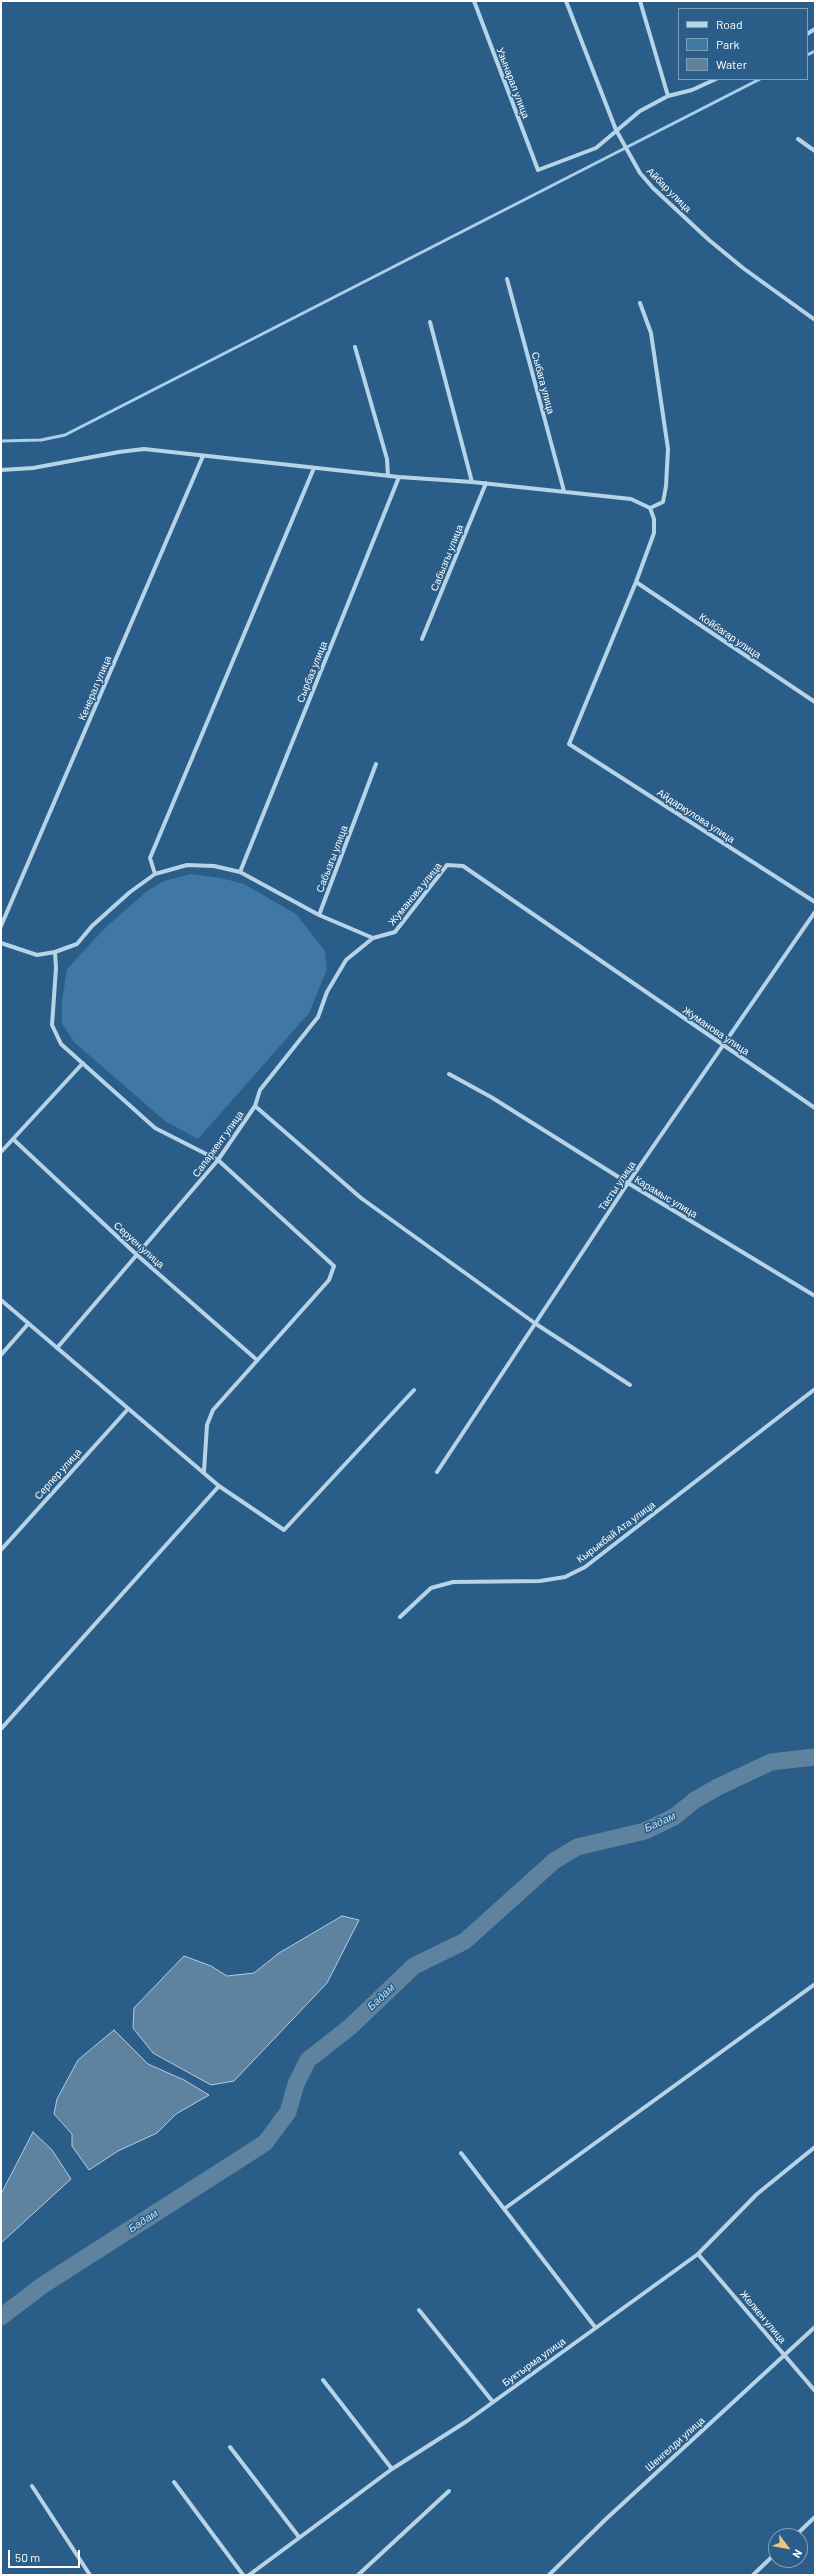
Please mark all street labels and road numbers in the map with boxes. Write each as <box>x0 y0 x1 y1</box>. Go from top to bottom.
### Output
street label: Узынарал улица <box>494 46 532 120</box>
street label: Айбар улица <box>644 165 694 215</box>
street label: Сыбага улица <box>529 351 557 415</box>
street label: Сабызгы улица <box>428 523 466 593</box>
street label: Койбагар улица <box>697 611 763 661</box>
street label: Сырбаз улица <box>294 640 330 704</box>
street label: Кенерал улица <box>76 654 114 722</box>
street label: Айдаркулова улица <box>655 786 737 846</box>
street label: Сабызгы улица <box>314 824 350 894</box>
street label: Жуманова улица <box>386 860 444 928</box>
street label: Жуманова улица <box>680 1004 752 1058</box>
street label: Сапаркент улица <box>190 1108 246 1180</box>
street label: Тасты улица <box>596 1159 638 1213</box>
street label: Карамыс улица <box>632 1174 700 1220</box>
street label: Серуен улица <box>111 1219 167 1271</box>
street label: Серпер улица <box>32 1446 84 1502</box>
street label: Кырыкбай Ата улица <box>574 1499 658 1565</box>
street label: Желкен улица <box>737 2288 789 2346</box>
street label: Буктырма улица <box>500 2335 568 2389</box>
street label: Шенгелди улица <box>643 2414 707 2474</box>

